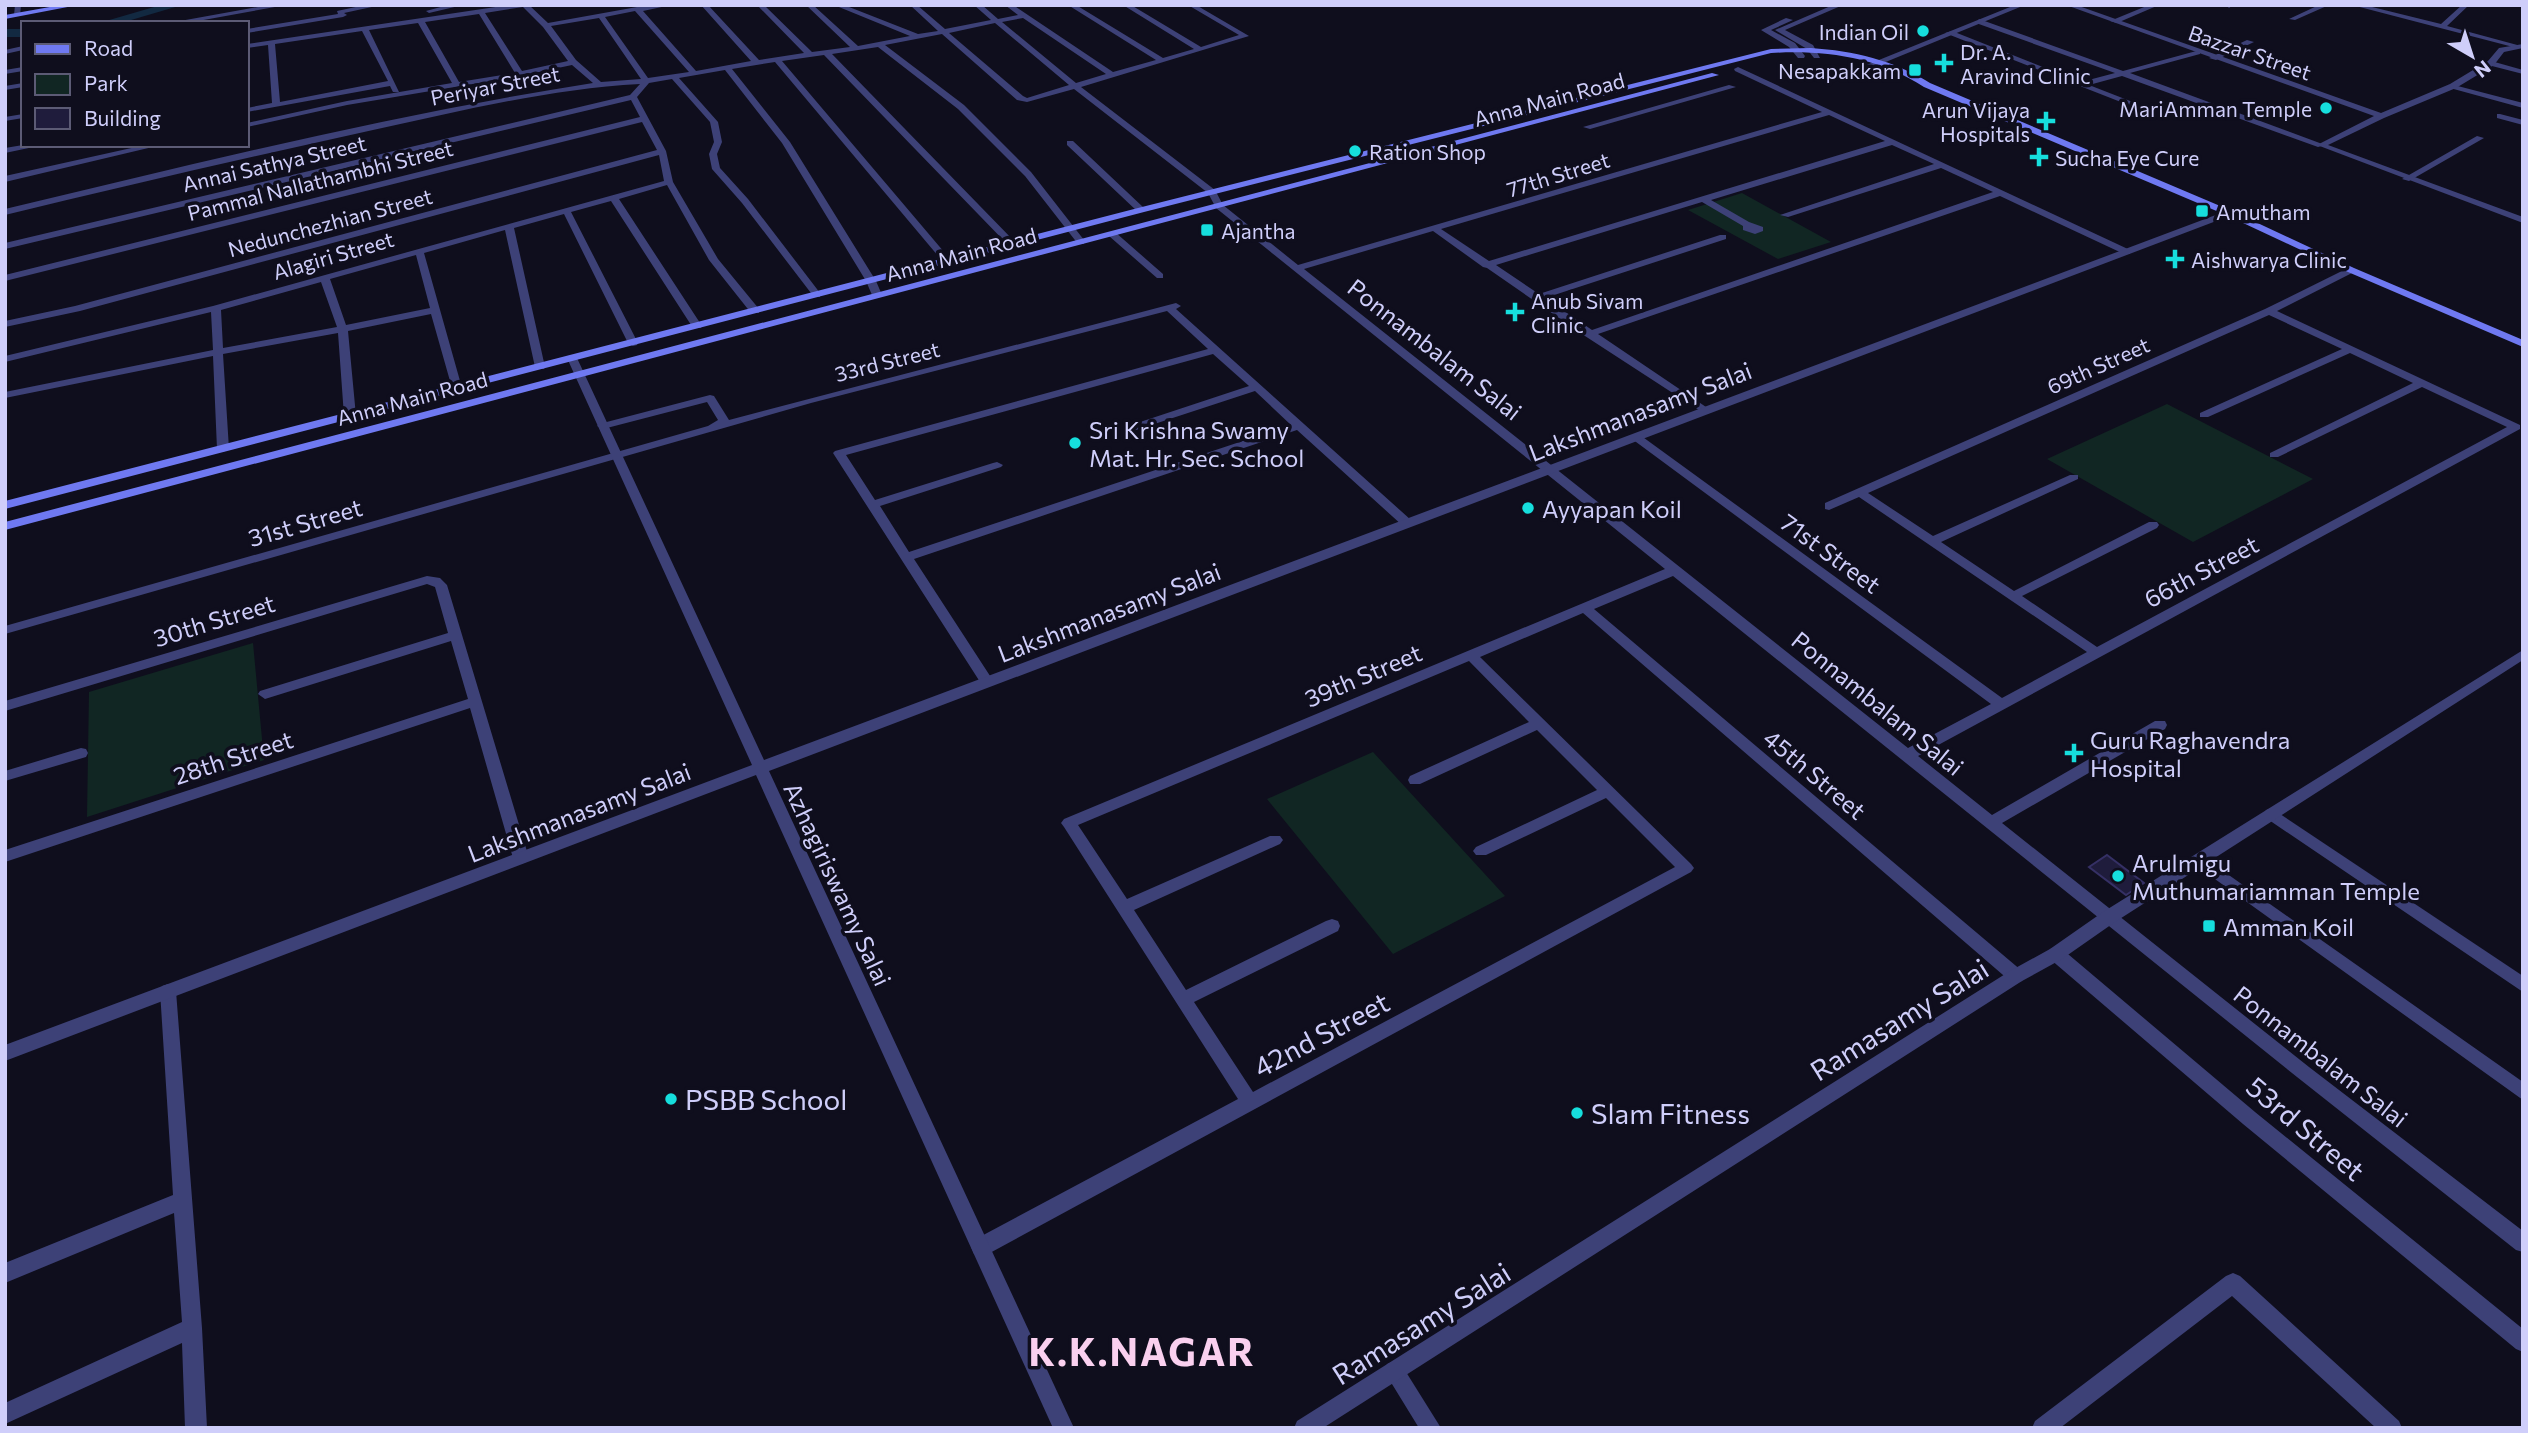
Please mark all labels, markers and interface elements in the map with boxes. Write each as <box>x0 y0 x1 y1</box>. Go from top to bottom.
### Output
place label: Indian Oil <box>1819 19 1909 44</box>
street label: Bazzar Street <box>2185 19 2315 85</box>
legend <box>21 21 248 147</box>
north arrow <box>2437 21 2507 91</box>
marker: Indian Oil <box>1915 23 1931 39</box>
text: Road <box>84 35 133 60</box>
place label: Dr. A. Aravind Clinic <box>1960 39 2091 88</box>
marker: Dr. A. Aravind Clinic <box>1934 53 1954 73</box>
text: N <box>2470 56 2496 83</box>
place label: Nesapakkam <box>1778 58 1901 83</box>
street label: Periyar Street <box>428 60 562 110</box>
marker: Nesapakkam <box>1907 62 1923 78</box>
street label: Anna Main Road <box>1471 67 1627 131</box>
text: Park <box>84 70 128 95</box>
place label: MariAmman Temple <box>2119 96 2312 121</box>
place label: Arun Vijaya Hospitals <box>1922 97 2030 146</box>
marker: MariAmman Temple <box>2318 100 2334 116</box>
text: Building <box>84 105 161 130</box>
marker: Arun Vijaya Hospitals <box>2036 111 2056 131</box>
street label: Annai Sathya Street <box>180 130 368 196</box>
street label: Pammal Nallathambhi Street <box>185 135 455 225</box>
place label: Ration Shop <box>1369 139 1486 164</box>
marker: Ration Shop <box>1347 143 1363 159</box>
place label: Sucha Eye Cure <box>2055 145 2199 170</box>
street label: 77th Street <box>1504 147 1612 201</box>
marker: Sucha Eye Cure <box>2029 147 2049 167</box>
street label: Nedunchezhian Street <box>225 183 435 261</box>
place label: Amutham <box>2216 199 2311 224</box>
marker: Amutham <box>2194 203 2210 219</box>
place label: Ajantha <box>1221 218 1296 243</box>
street label: Anna Main Road <box>883 222 1039 286</box>
marker: Ajantha <box>1199 222 1215 238</box>
street label: Alagiri Street <box>270 226 396 284</box>
place label: Aishwarya Clinic <box>2191 247 2347 272</box>
marker: Aishwarya Clinic <box>2165 249 2185 269</box>
street label: Ponnambalam Salai <box>1342 272 1528 426</box>
place label: Anub Sivam Clinic <box>1531 288 1643 337</box>
marker: Anub Sivam Clinic <box>1505 302 1525 322</box>
street label: 69th Street <box>2043 331 2153 399</box>
street label: 33rd Street <box>832 336 942 386</box>
street label: Lakshmanasamy Salai <box>1524 355 1756 467</box>
street label: Anna Main Road <box>334 366 490 430</box>
place label: Sri Krishna Swamy Mat. Hr. Sec. School <box>1089 415 1304 472</box>
marker: Sri Krishna Swamy Mat. Hr. Sec. School <box>1067 435 1083 451</box>
street label: 31st Street <box>245 492 365 552</box>
place label: Ayyapan Koil <box>1542 494 1682 523</box>
marker: Ayyapan Koil <box>1520 500 1536 516</box>
street label: 71st Street <box>1776 507 1887 599</box>
street label: 66th Street <box>2139 529 2263 613</box>
street label: Lakshmanasamy Salai <box>993 556 1225 668</box>
street label: 30th Street <box>150 588 278 652</box>
street label: Ponnambalam Salai <box>1786 625 1970 781</box>
street label: 39th Street <box>1300 637 1426 713</box>
street label: 45th Street <box>1758 723 1872 825</box>
street label: 28th Street <box>170 724 297 790</box>
place label: Guru Raghavendra Hospital <box>2090 725 2290 782</box>
marker: Guru Raghavendra Hospital <box>2064 743 2084 763</box>
street label: Lakshmanasamy Salai <box>463 756 695 868</box>
street label: Azhagiriswamy Salai <box>778 778 898 990</box>
place label: Arulmigu Muthumariamman Temple <box>2132 848 2420 905</box>
marker: Arulmigu Muthumariamman Temple <box>2110 868 2126 884</box>
place label: Amman Koil <box>2223 912 2354 941</box>
marker: Amman Koil <box>2201 918 2217 934</box>
street label: Ramasamy Salai <box>1804 951 1994 1087</box>
street label: Ponnambalam Salai <box>2228 979 2414 1133</box>
street label: 42nd Street <box>1247 984 1395 1084</box>
street label: 53rd Street <box>2240 1069 2372 1187</box>
place label: PSBB School <box>685 1082 847 1116</box>
marker: PSBB School <box>663 1091 679 1107</box>
place label: Slam Fitness <box>1591 1096 1750 1130</box>
marker: Slam Fitness <box>1569 1105 1585 1121</box>
street label: Ramasamy Salai <box>1326 1255 1516 1391</box>
district label: K.K.NAGAR <box>1028 1327 1256 1374</box>

